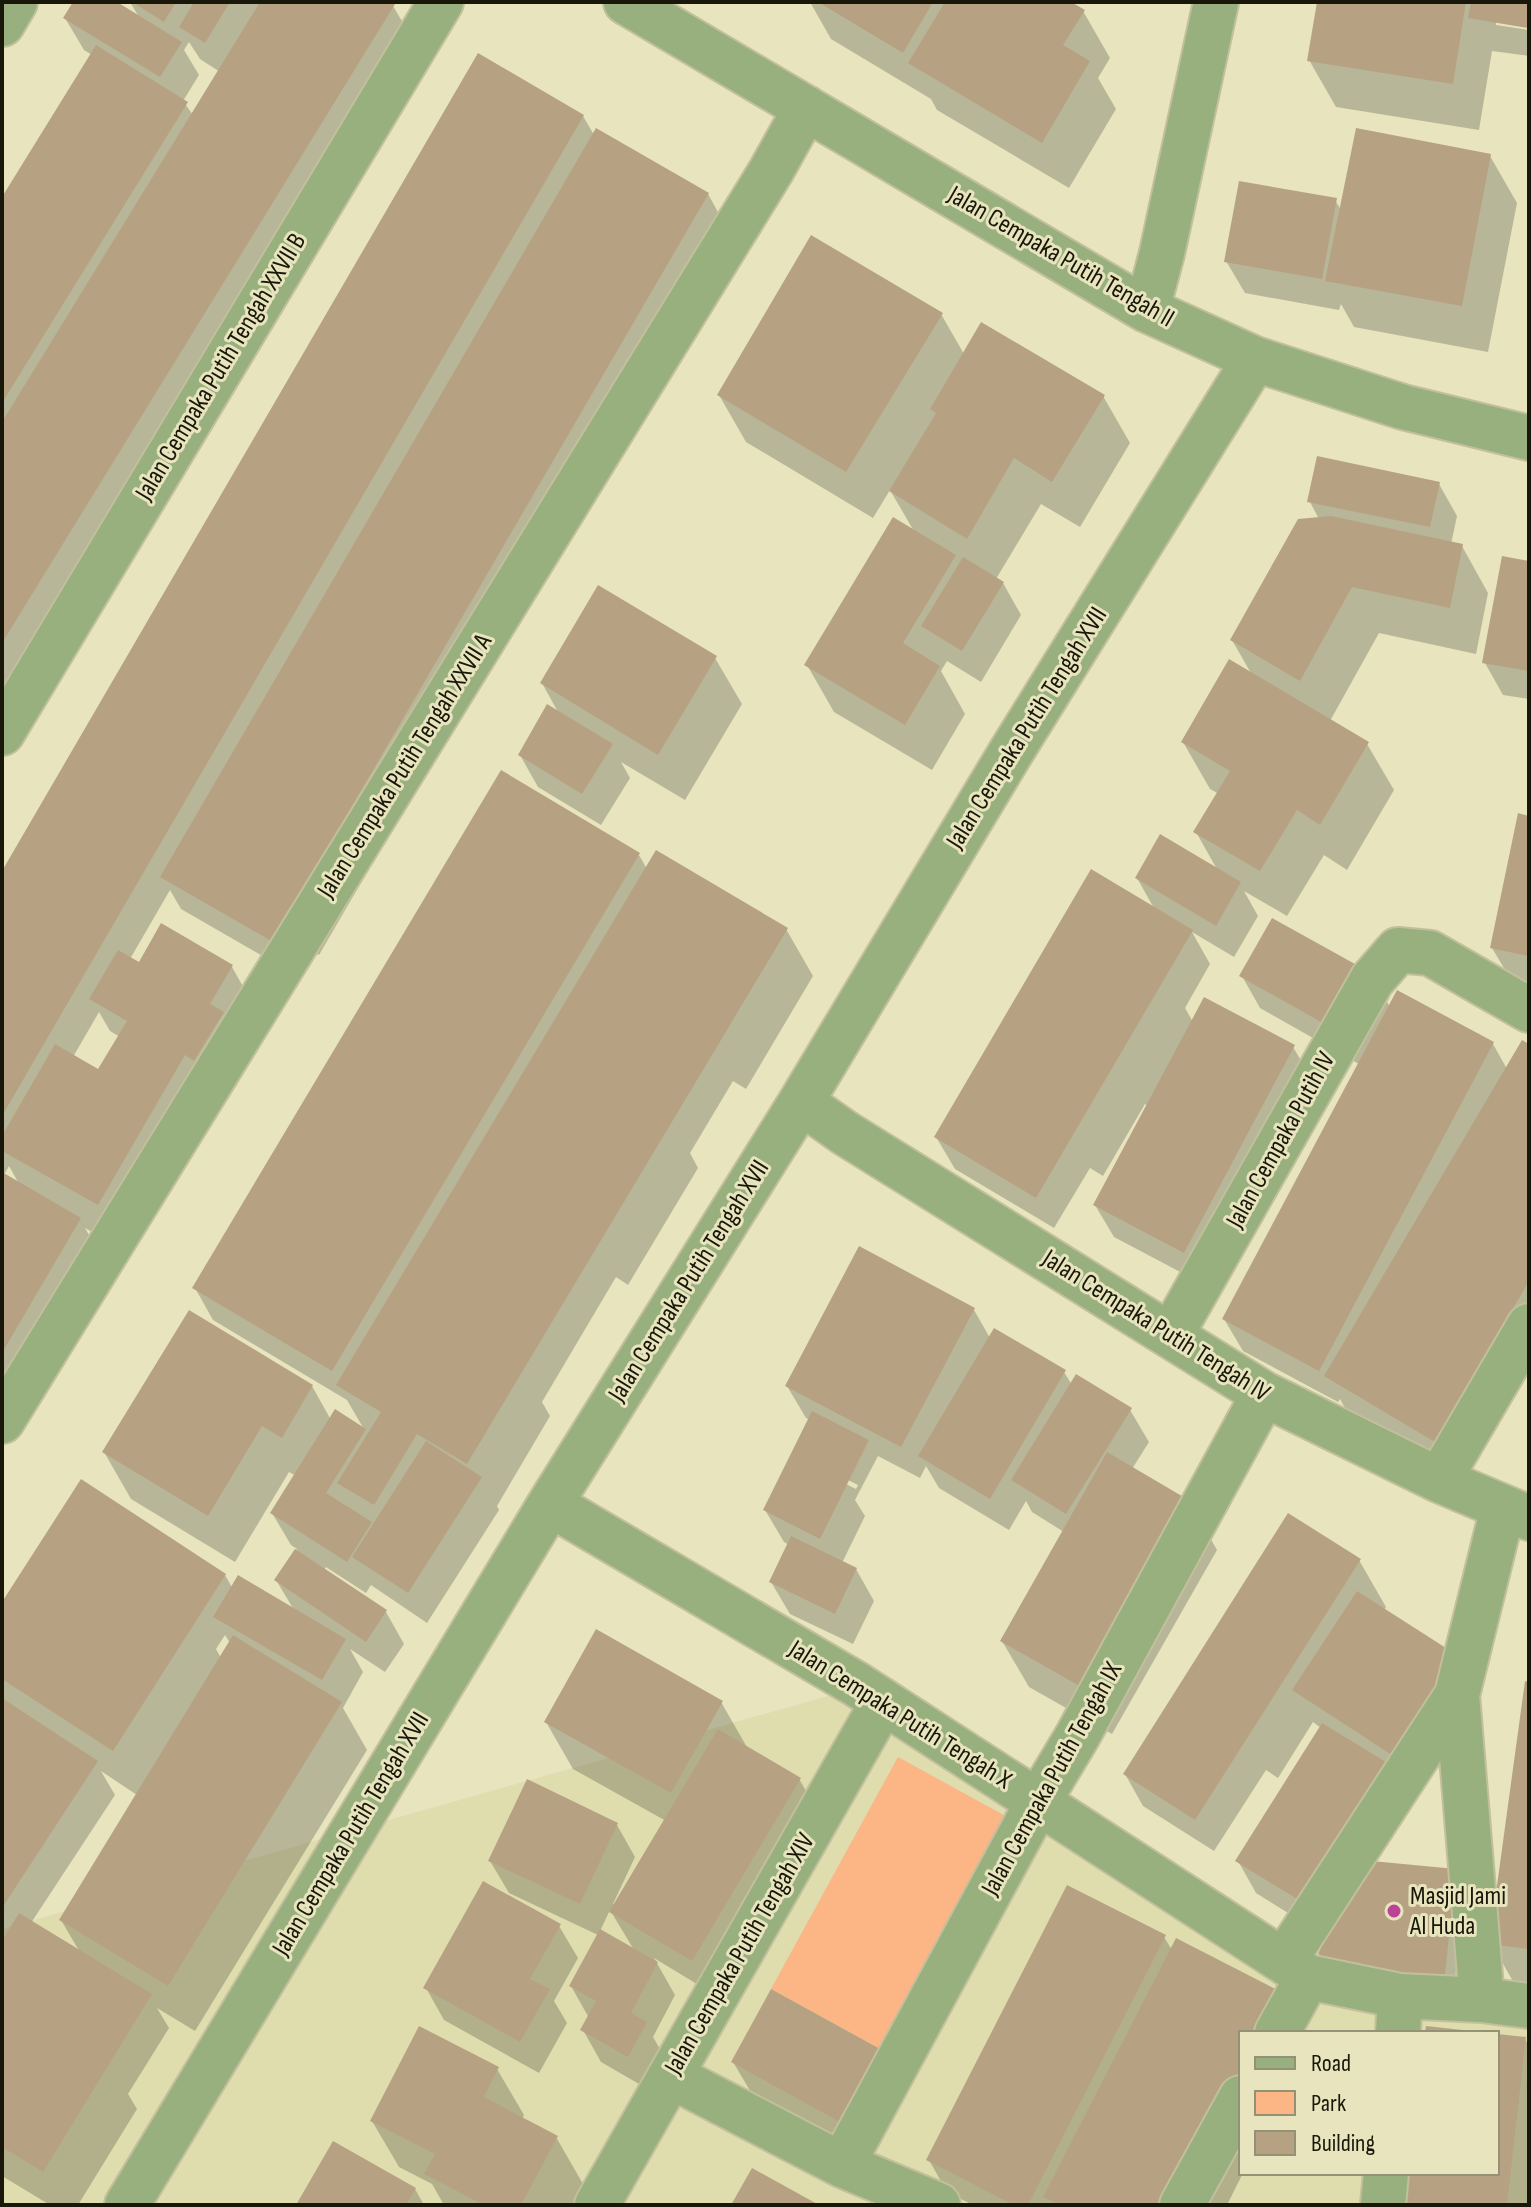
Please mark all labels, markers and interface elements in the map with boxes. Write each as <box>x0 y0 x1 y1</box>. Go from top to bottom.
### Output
street label: Jalan Cempaka Putih Tengah II <box>942 179 1180 334</box>
street label: Jalan Cempaka Putih Tengah XXVII B <box>128 228 313 507</box>
street label: Jalan Cempaka Putih Tengah XVII <box>939 602 1114 855</box>
street label: Jalan Cempaka Putih Tengah XXVII A <box>310 628 499 904</box>
street label: Jalan Cempaka Putih IV <box>1219 1046 1342 1234</box>
street label: Jalan Cempaka Putih Tengah XVII <box>601 1155 776 1408</box>
street label: Jalan Cempaka Putih Tengah IV <box>1036 1243 1276 1409</box>
street label: Jalan Cempaka Putih Tengah X <box>782 1633 1017 1796</box>
street label: Jalan Cempaka Putih Tengah IX <box>975 1657 1129 1902</box>
street label: Jalan Cempaka Putih Tengah XVII <box>265 1707 436 1962</box>
street label: Jalan Cempaka Putih Tengah XIV <box>658 1828 822 2081</box>
place label: Masjid Jami Al Huda <box>1409 1881 1506 1942</box>
marker: Masjid Jami Al Huda <box>1385 1902 1403 1920</box>
legend <box>1239 2031 1499 2175</box>
text: Road <box>1311 2049 1351 2078</box>
text: Park <box>1311 2089 1346 2118</box>
text: Building <box>1311 2129 1375 2158</box>

